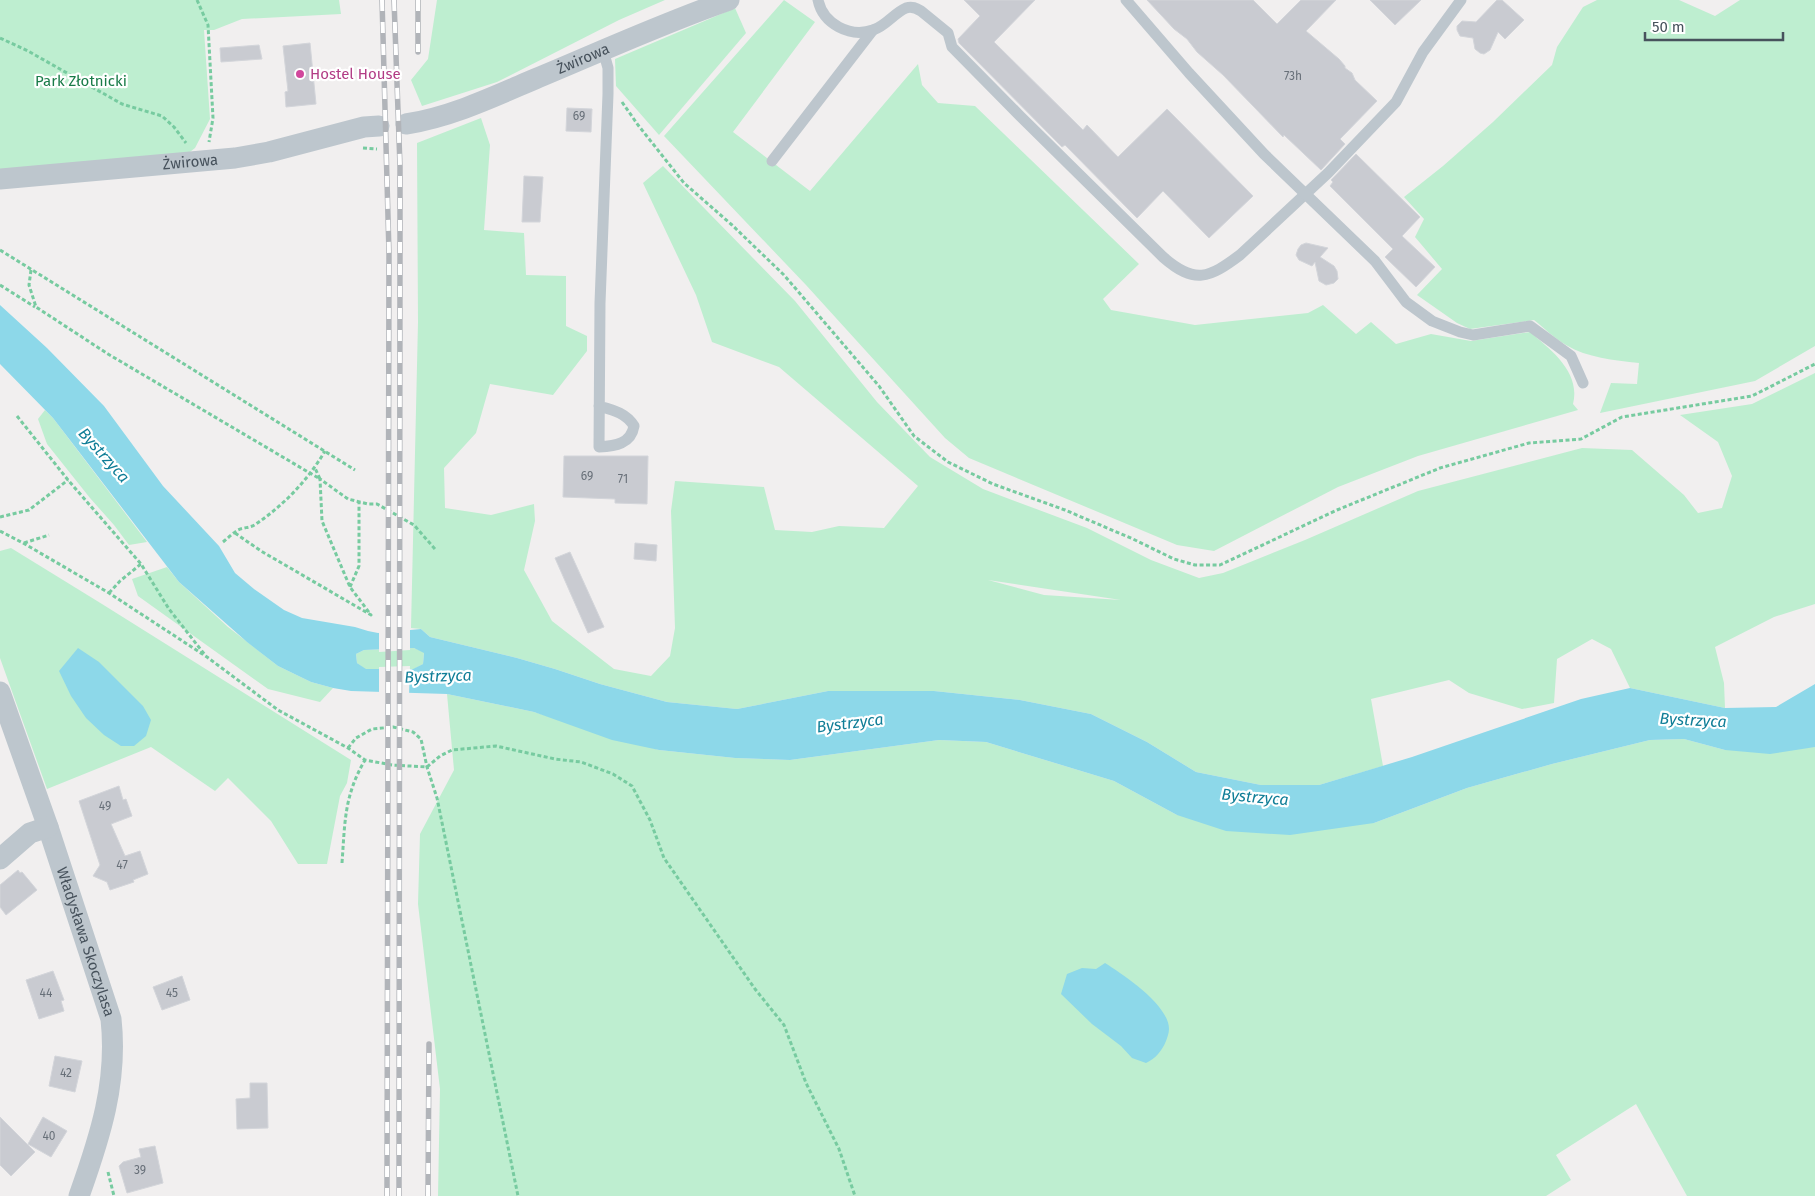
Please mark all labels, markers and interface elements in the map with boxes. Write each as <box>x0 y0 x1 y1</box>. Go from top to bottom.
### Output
scale bar <box>1645 10 1782 42</box>
text: 50 m <box>1652 18 1685 36</box>
street label: Żwirowa <box>554 40 612 78</box>
place label: Hostel House <box>310 65 401 83</box>
marker: Hostel House <box>294 68 306 80</box>
house number: 73h <box>1284 69 1302 83</box>
park label: Park Złotnicki <box>35 72 127 90</box>
house number: 69 <box>573 109 585 123</box>
street label: Żwirowa <box>162 151 219 173</box>
water label: Bystrzyca <box>74 424 134 486</box>
house number: 69 <box>581 469 593 483</box>
house number: 71 <box>618 472 628 486</box>
water label: Bystrzyca <box>404 665 472 687</box>
water label: Bystrzyca <box>815 709 885 737</box>
water label: Bystrzyca <box>1659 709 1727 731</box>
water label: Bystrzyca <box>1221 785 1289 809</box>
house number: 49 <box>99 799 111 813</box>
house number: 47 <box>116 858 128 872</box>
street label: Władysława Skoczylasa <box>53 865 119 1019</box>
house number: 44 <box>40 986 53 1000</box>
house number: 45 <box>166 986 178 1000</box>
house number: 42 <box>60 1066 72 1080</box>
house number: 40 <box>42 1129 56 1143</box>
house number: 39 <box>134 1163 146 1177</box>

